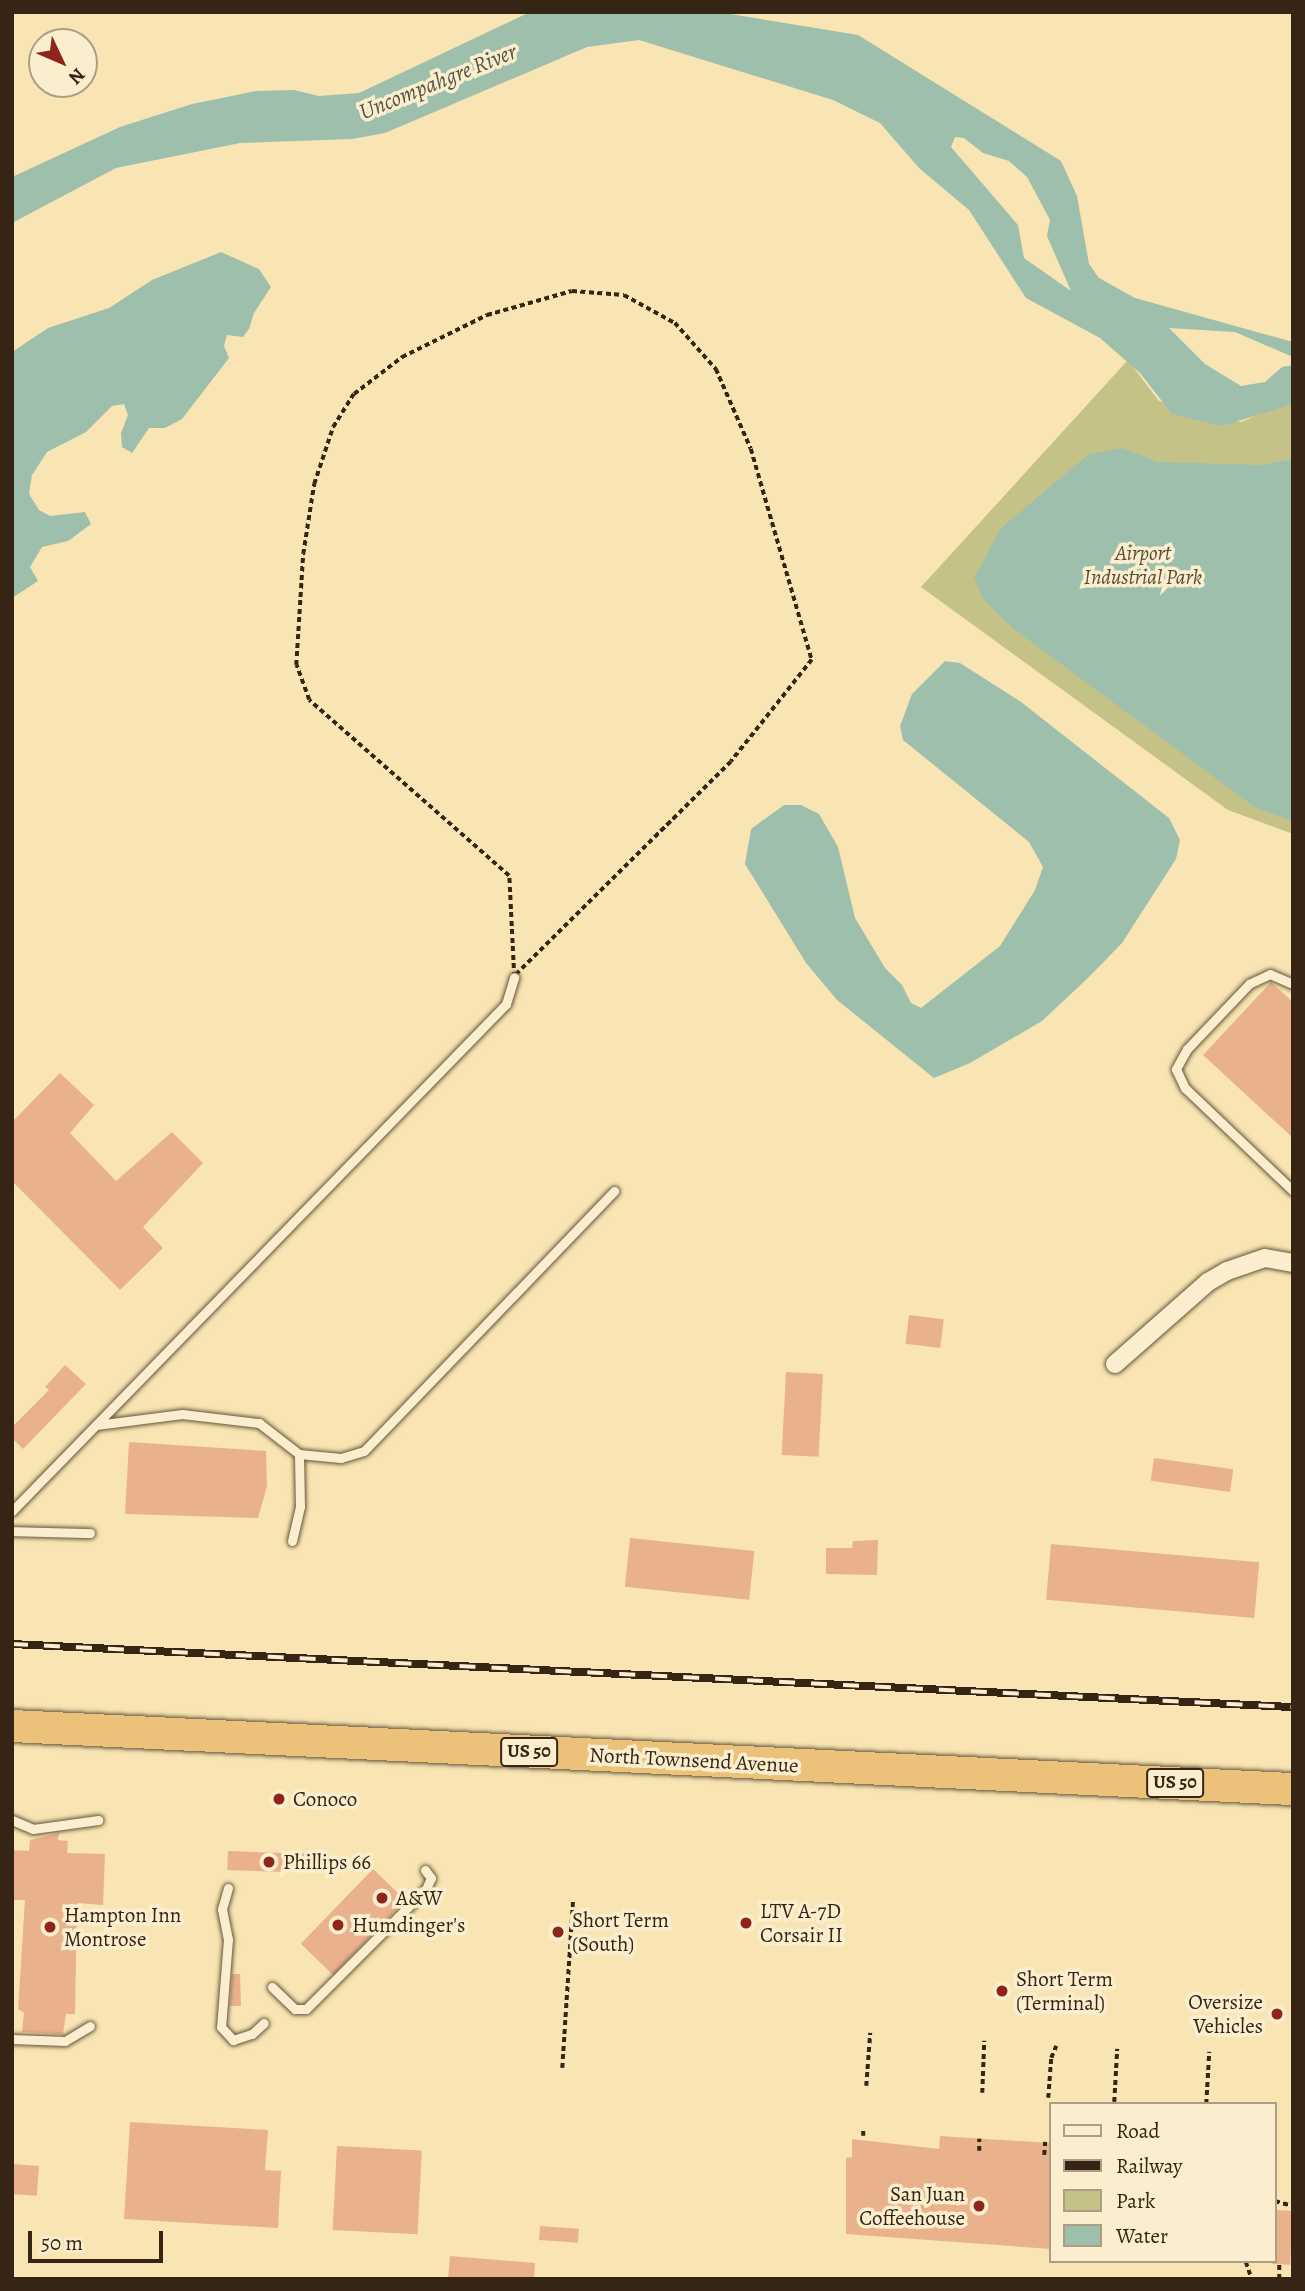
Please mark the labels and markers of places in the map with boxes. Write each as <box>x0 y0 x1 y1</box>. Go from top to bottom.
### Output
place label: Conoco <box>293 1786 357 1812</box>
marker: Conoco <box>271 1791 287 1807</box>
place label: Phillips 66 <box>283 1849 371 1875</box>
marker: Phillips 66 <box>261 1854 277 1870</box>
place label: A&W <box>396 1885 443 1911</box>
marker: A&W <box>374 1890 390 1906</box>
place label: LTV A-7D Corsair II <box>760 1898 843 1948</box>
place label: Hampton Inn Montrose <box>64 1902 181 1952</box>
place label: Short Term (South) <box>572 1907 669 1957</box>
place label: Humdinger's <box>352 1912 465 1938</box>
marker: LTV A-7D Corsair II <box>738 1915 754 1931</box>
marker: Humdinger's <box>330 1917 346 1933</box>
marker: Hampton Inn Montrose <box>42 1919 58 1935</box>
marker: Short Term (South) <box>550 1924 566 1940</box>
place label: Short Term (Terminal) <box>1016 1966 1113 2016</box>
marker: Short Term (Terminal) <box>994 1983 1010 1999</box>
place label: Oversize Vehicles <box>1188 1989 1263 2039</box>
marker: Oversize Vehicles <box>1269 2006 1285 2022</box>
place label: San Juan Coffeehouse <box>859 2181 965 2231</box>
marker: San Juan Coffeehouse <box>971 2198 987 2214</box>

